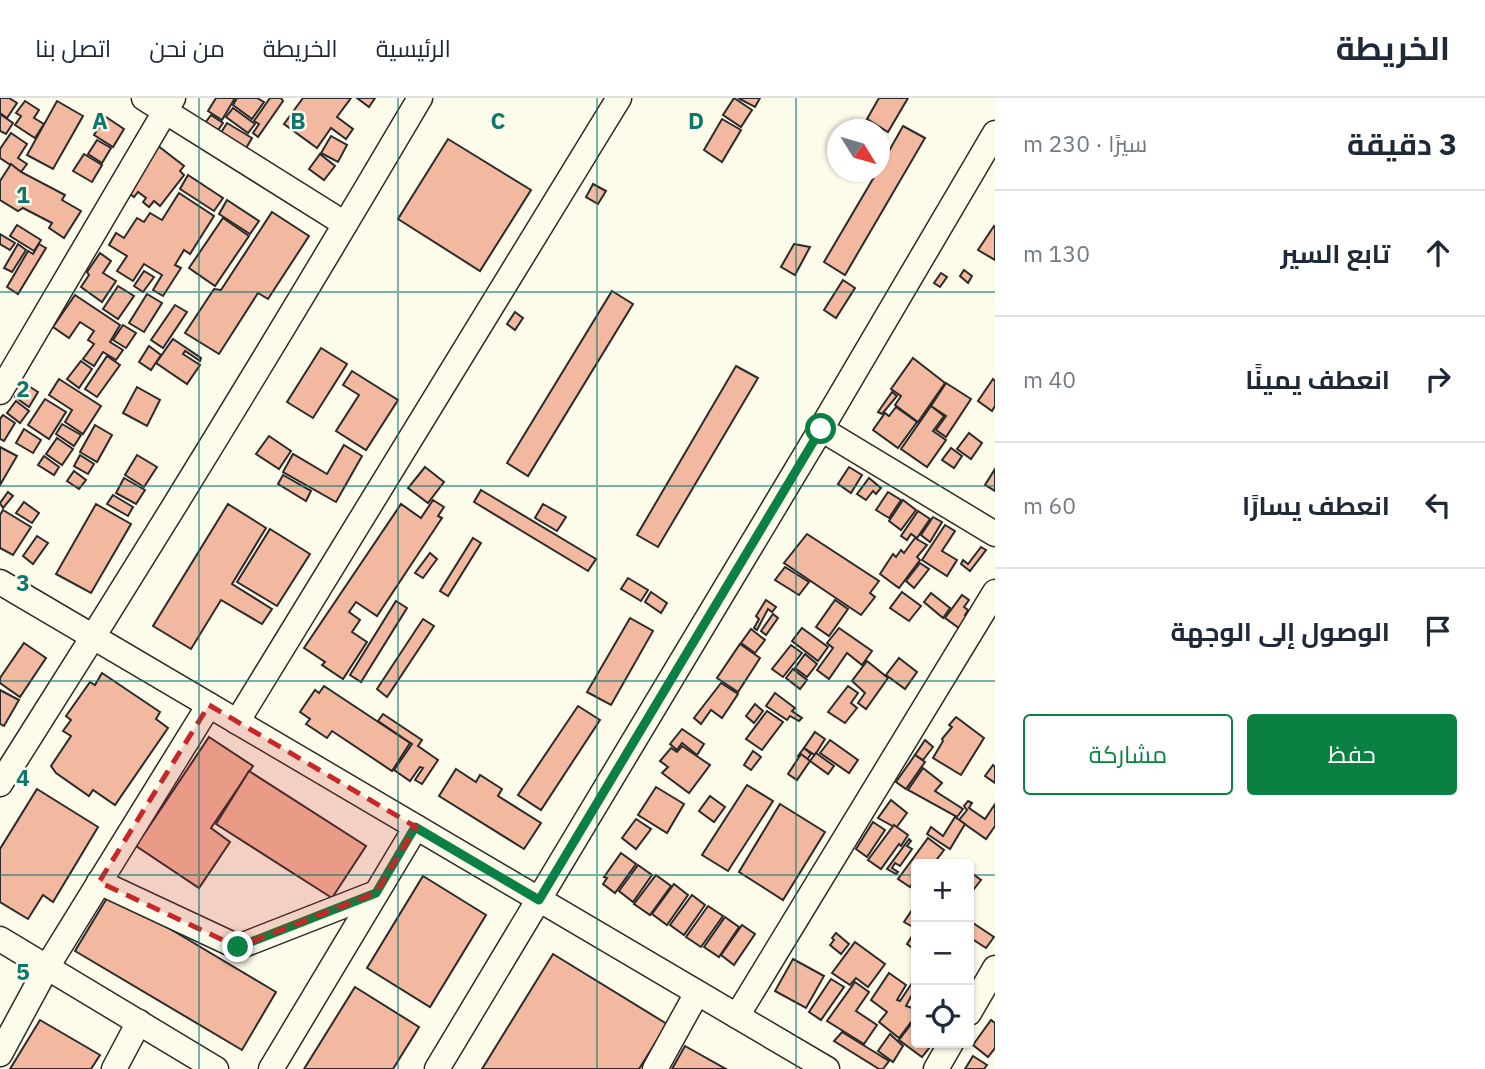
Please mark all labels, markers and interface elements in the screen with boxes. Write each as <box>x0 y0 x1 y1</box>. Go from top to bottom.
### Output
text: الخريطة <box>1336 26 1450 69</box>
text: اتصل بنا <box>35 32 111 64</box>
text: من نحن <box>149 32 225 64</box>
text: الخريطة <box>263 32 338 64</box>
text: الرئيسية <box>376 32 451 64</box>
text: A <box>92 105 108 135</box>
text: B <box>290 105 306 135</box>
text: C <box>491 105 506 135</box>
text: D <box>688 105 704 135</box>
north arrow <box>827 119 890 182</box>
text: 3 دقيقة <box>1347 124 1457 163</box>
text: سيرًا · 230 m <box>1023 128 1147 158</box>
text: 1 <box>16 179 30 209</box>
icon: ahead <box>1419 234 1457 272</box>
text: تابع السير <box>1280 236 1390 270</box>
text: 130 m <box>1023 238 1090 268</box>
icon: right <box>1419 360 1457 398</box>
text: انعطف يمينًا <box>1245 362 1390 396</box>
text: 40 m <box>1023 364 1076 394</box>
text: 2 <box>16 373 30 403</box>
route start <box>805 413 836 444</box>
icon: left <box>1419 486 1457 524</box>
text: انعطف يسارًا <box>1242 488 1390 522</box>
text: 60 m <box>1023 490 1076 520</box>
text: 3 <box>16 567 30 597</box>
icon: arrive <box>1419 612 1457 650</box>
text: الوصول إلى الوجهة <box>1171 614 1390 648</box>
button: مشاركة <box>1023 714 1233 795</box>
button: حفظ <box>1247 714 1457 795</box>
text: 4 <box>16 762 30 792</box>
map controls <box>911 859 974 1048</box>
button: + <box>911 859 974 922</box>
button: − <box>911 922 974 985</box>
route end <box>222 931 253 962</box>
text: 5 <box>16 956 30 986</box>
button: locate <box>911 985 974 1048</box>

